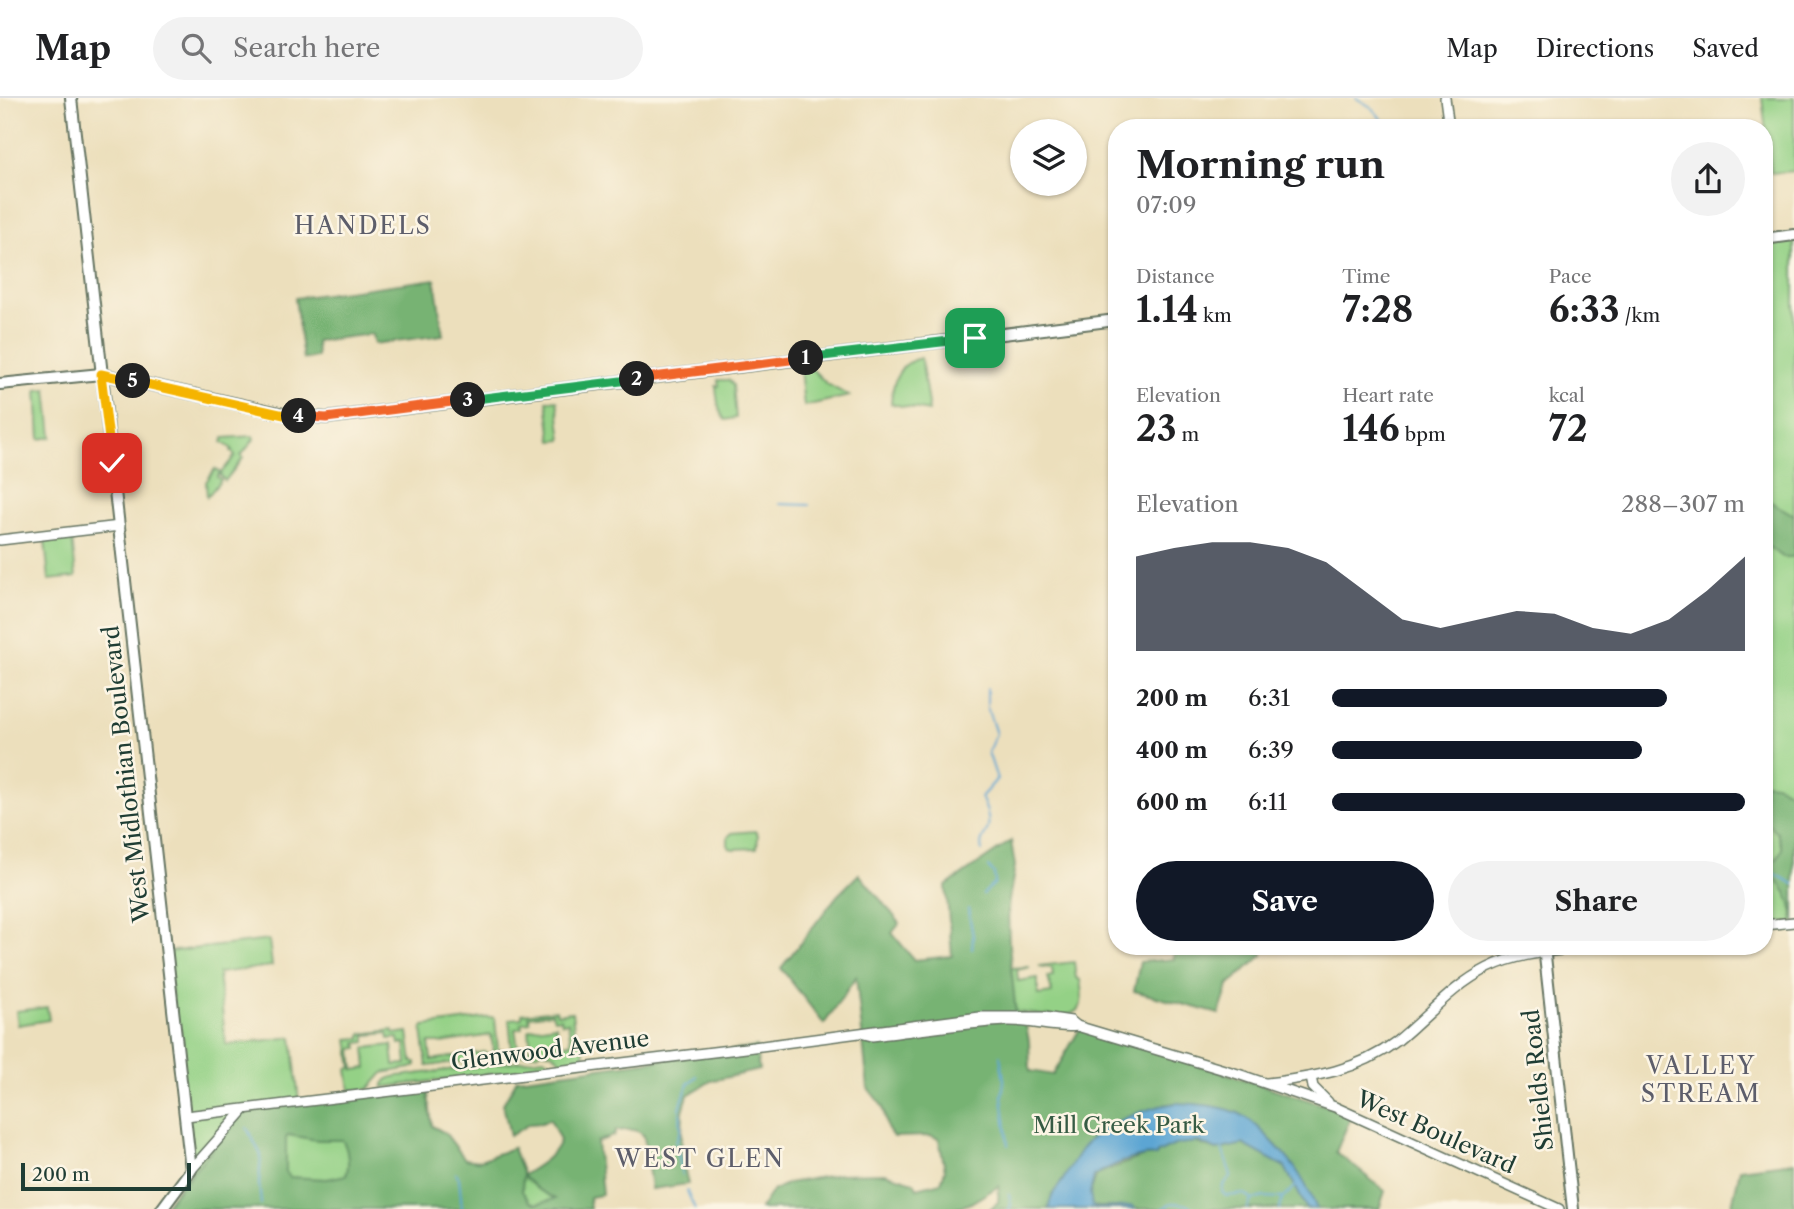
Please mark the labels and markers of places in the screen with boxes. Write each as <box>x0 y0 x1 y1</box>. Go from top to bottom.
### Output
pin <box>945 308 1005 368</box>
pin: 1 <box>788 341 824 376</box>
pin: 2 <box>620 362 654 396</box>
pin: 5 <box>116 364 150 398</box>
pin: 3 <box>450 382 486 418</box>
pin: 4 <box>282 398 316 434</box>
pin <box>82 433 142 493</box>

